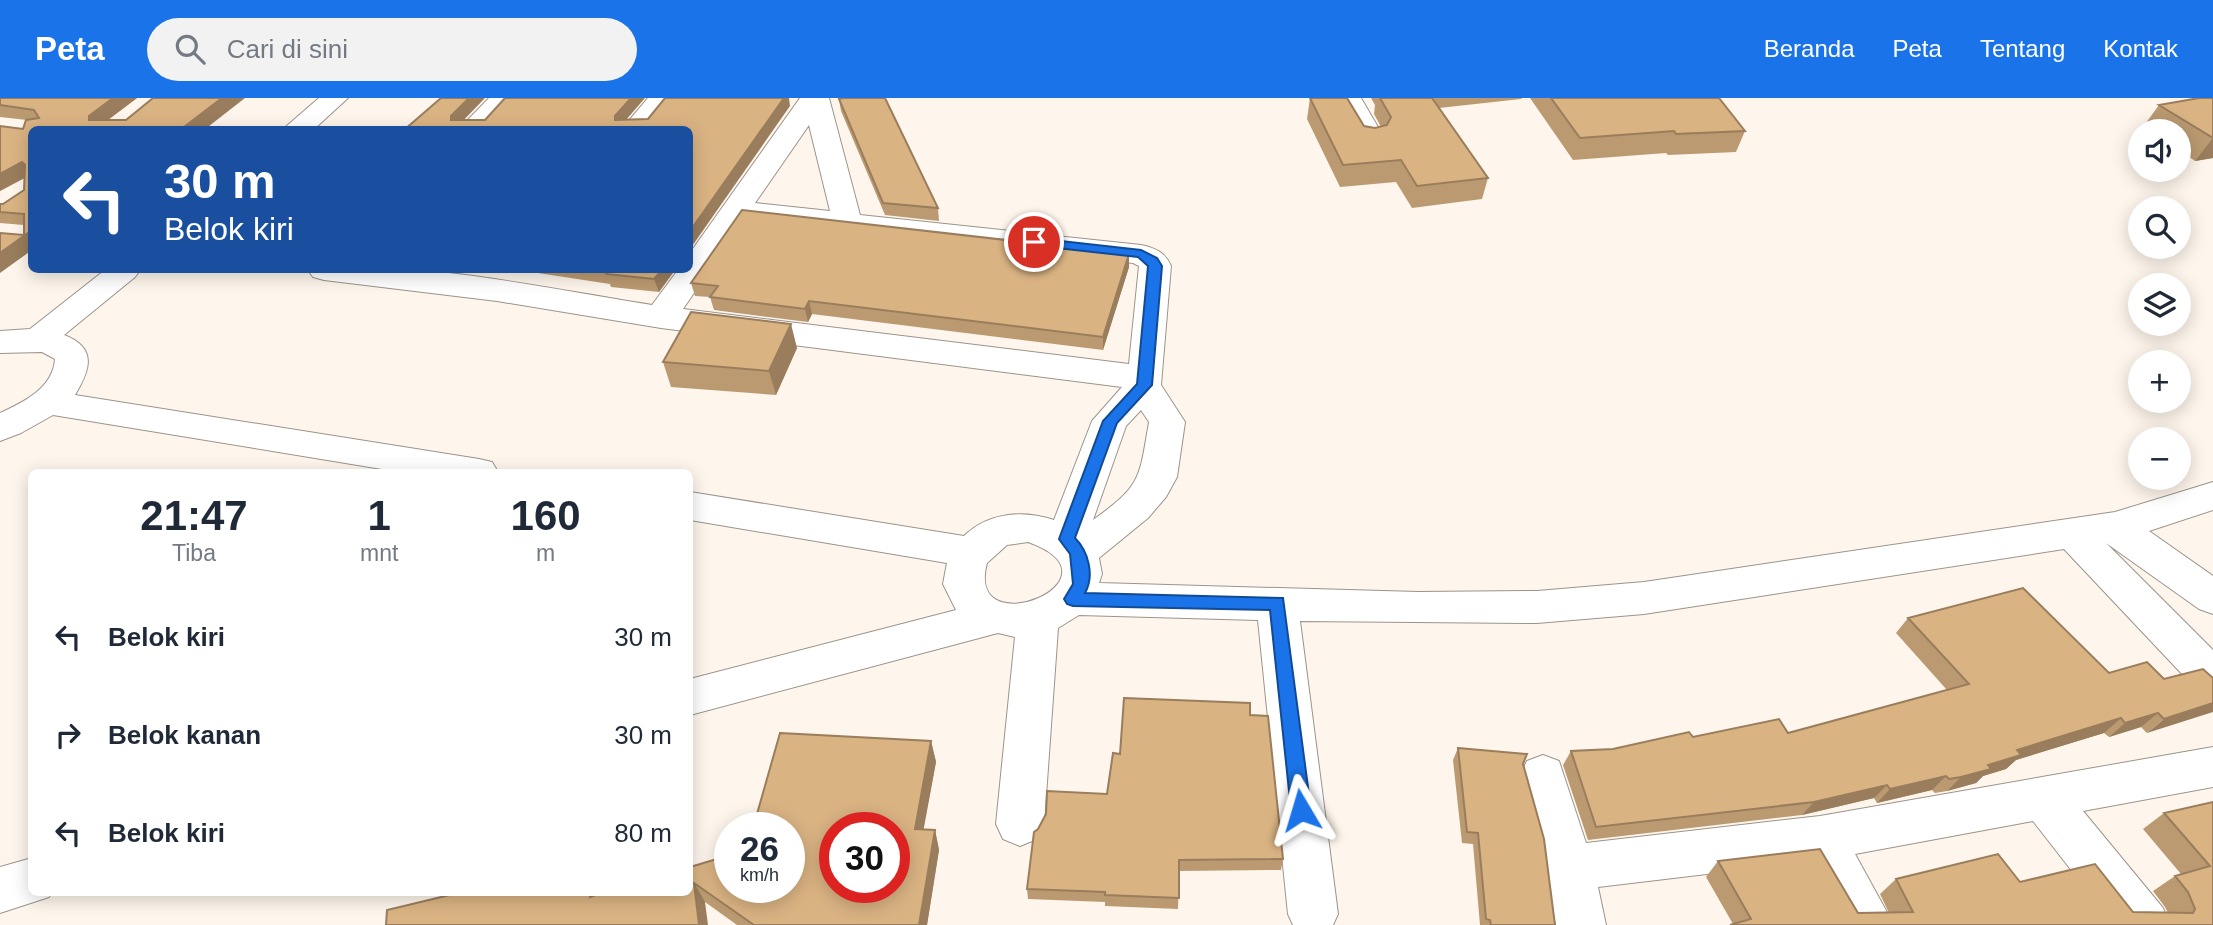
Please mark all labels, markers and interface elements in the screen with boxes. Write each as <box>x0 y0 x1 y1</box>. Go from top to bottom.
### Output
search box <box>147 18 637 81</box>
text: Peta <box>35 30 105 67</box>
icon: search <box>171 30 209 68</box>
text: Cari di sini <box>227 34 348 64</box>
text: Beranda <box>1764 35 1855 62</box>
text: Peta <box>1893 35 1942 62</box>
text: Tentang <box>1980 35 2065 62</box>
text: Kontak <box>2103 35 2178 62</box>
map controls <box>2128 119 2191 490</box>
button: sound <box>2128 119 2191 182</box>
icon: left <box>49 154 140 245</box>
text: 30 m <box>164 154 276 208</box>
button: search <box>2128 196 2191 259</box>
text: Belok kiri <box>164 211 294 247</box>
pin <box>1004 212 1064 272</box>
icon: arrive <box>1015 223 1053 261</box>
button: layers <box>2128 273 2191 336</box>
button: + <box>2128 350 2191 413</box>
button: − <box>2128 427 2191 490</box>
text: 21:47 <box>140 492 248 539</box>
text: 1 <box>367 492 391 539</box>
text: 160 <box>511 492 581 539</box>
text: Tiba <box>172 540 216 566</box>
text: mnt <box>360 540 398 566</box>
text: m <box>536 540 555 566</box>
icon: left <box>49 618 87 656</box>
text: Belok kiri <box>108 622 225 652</box>
text: 30 m <box>614 622 672 652</box>
icon: right <box>49 716 87 754</box>
text: Belok kanan <box>108 720 261 750</box>
text: 30 m <box>614 720 672 750</box>
position arrow <box>1264 773 1338 847</box>
speed limit sign: 30 <box>819 812 910 903</box>
icon: left <box>49 814 87 852</box>
text: Belok kiri <box>108 818 225 848</box>
text: 80 m <box>614 818 672 848</box>
text: 26 <box>740 829 779 868</box>
text: km/h <box>740 865 779 885</box>

